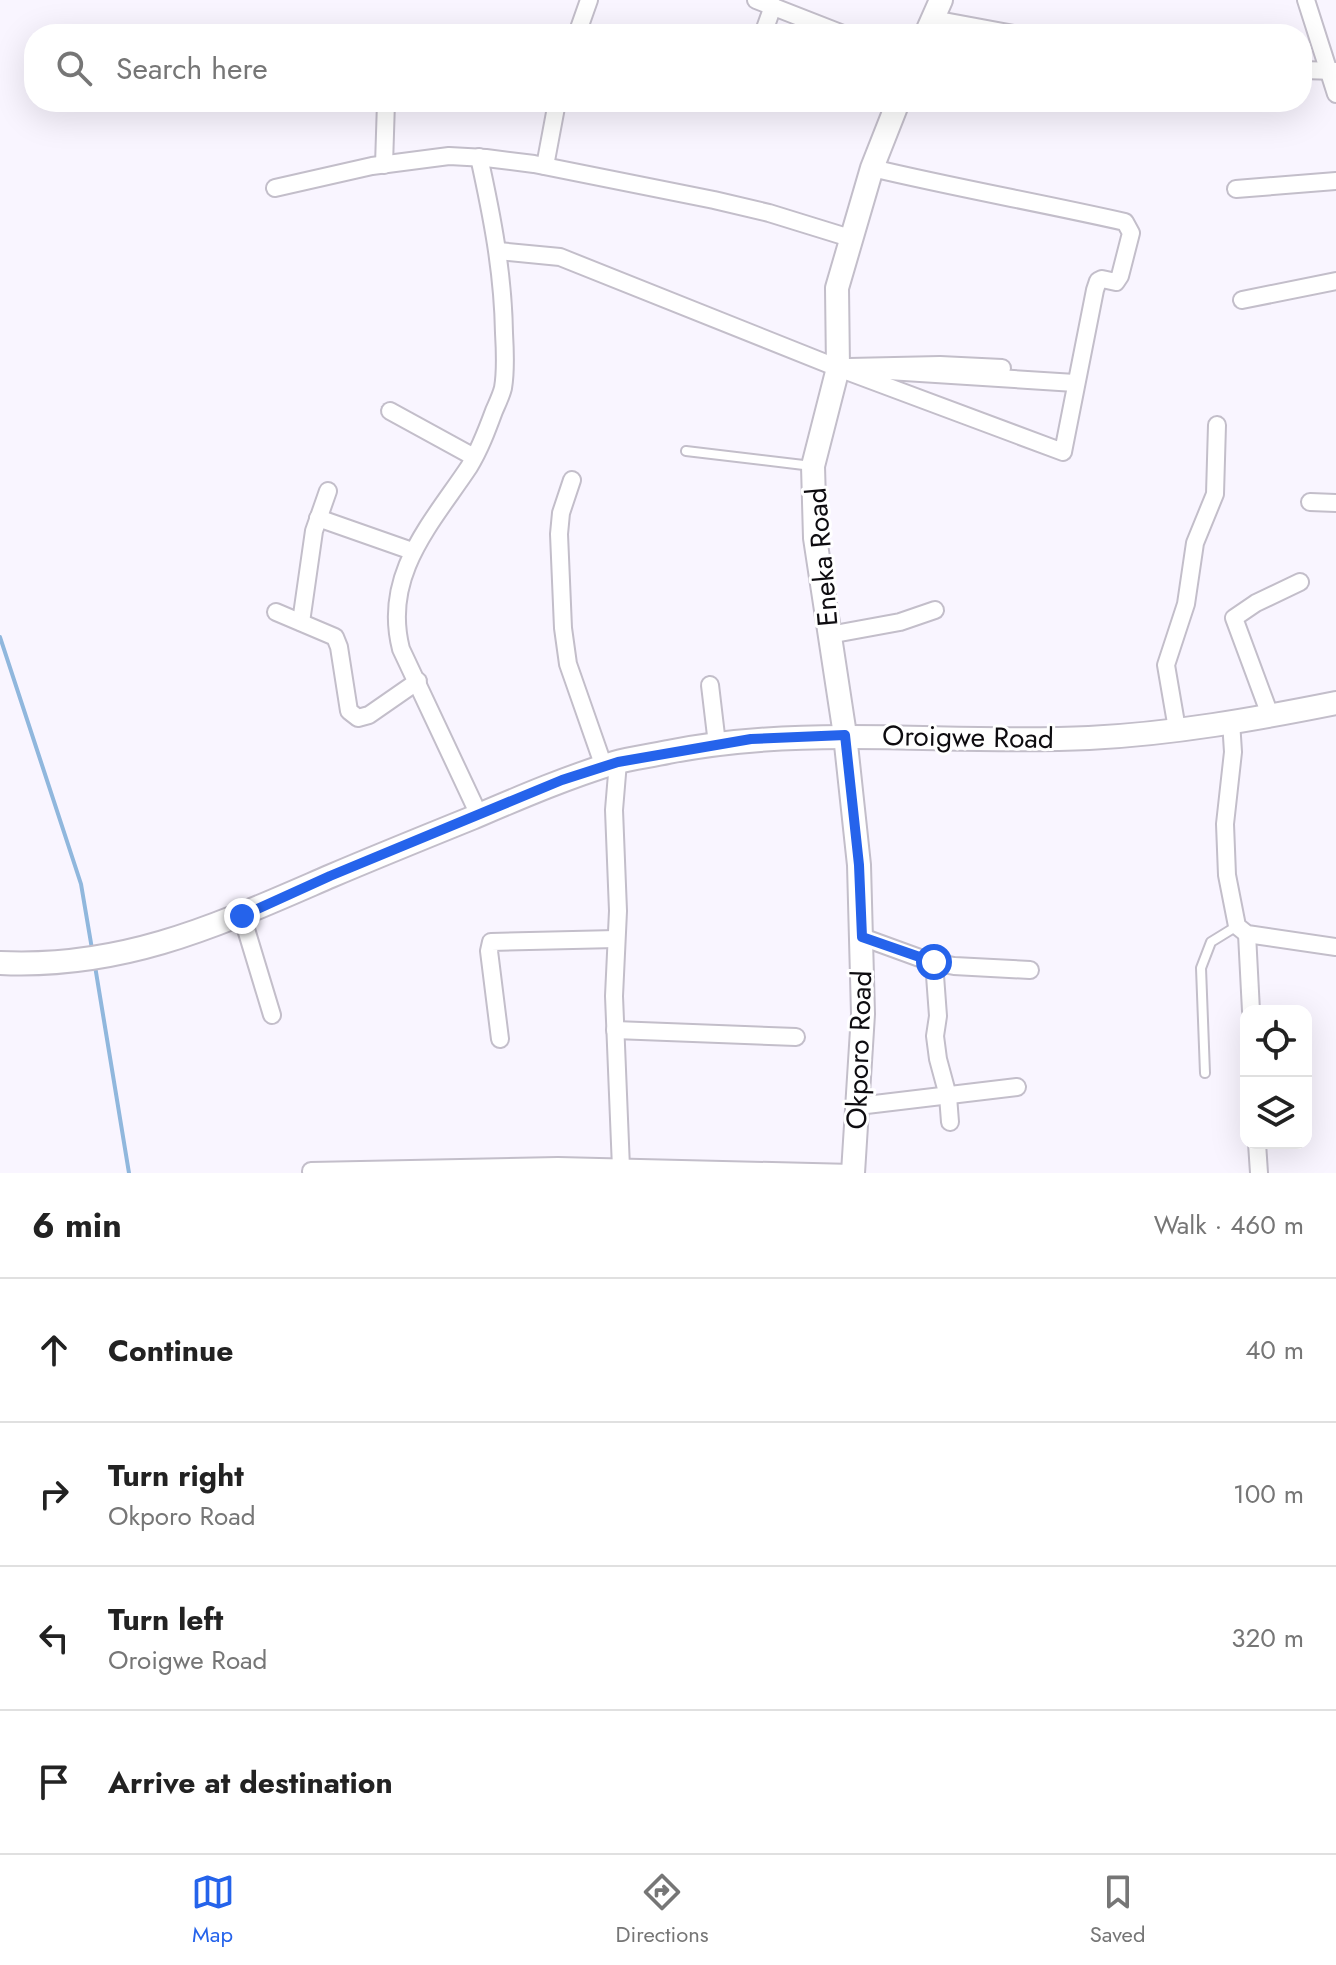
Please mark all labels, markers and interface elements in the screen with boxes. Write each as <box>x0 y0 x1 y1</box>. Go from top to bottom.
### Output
search box <box>24 24 1312 112</box>
icon: search <box>52 46 96 90</box>
text: Search here <box>116 47 268 90</box>
street label: Eneka Road <box>796 486 848 628</box>
street label: Oroigwe Road <box>882 715 1054 759</box>
route end <box>224 898 260 934</box>
route start <box>916 944 952 980</box>
street label: Okporo Road <box>836 970 882 1130</box>
map controls <box>1240 1005 1312 1149</box>
button: locate <box>1240 1005 1312 1077</box>
button: layers <box>1240 1077 1312 1149</box>
text: 6 min <box>32 1201 122 1250</box>
text: Walk · 460 m <box>1154 1206 1304 1244</box>
icon: ahead <box>32 1328 76 1372</box>
text: Continue <box>108 1329 234 1372</box>
text: 40 m <box>1245 1331 1304 1369</box>
text: Turn right <box>108 1454 244 1497</box>
icon: right <box>32 1472 76 1516</box>
text: 100 m <box>1233 1475 1304 1513</box>
text: Okporo Road <box>108 1497 256 1535</box>
text: Turn left <box>108 1598 223 1641</box>
icon: left <box>32 1616 76 1660</box>
text: 320 m <box>1231 1619 1304 1657</box>
text: Oroigwe Road <box>108 1641 267 1679</box>
icon: arrive <box>32 1760 76 1804</box>
text: Arrive at destination <box>108 1761 393 1804</box>
tab: Map <box>191 1870 235 1950</box>
tab: Directions <box>616 1870 709 1950</box>
tab: Saved <box>1090 1870 1145 1950</box>

